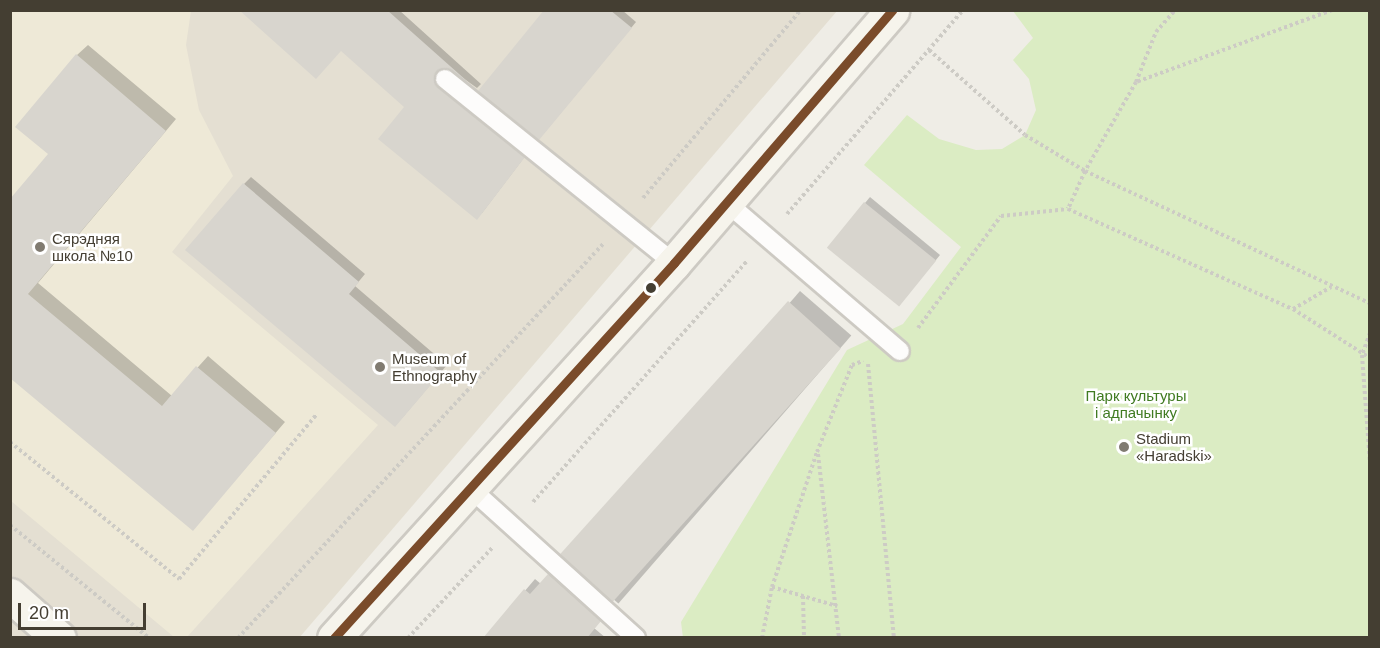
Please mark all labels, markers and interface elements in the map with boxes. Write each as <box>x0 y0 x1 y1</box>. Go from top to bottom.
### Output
place label: Сярэдняя школа №10 <box>52 229 133 264</box>
marker: Сярэдняя школа №10 <box>33 240 47 254</box>
unlabelled marker <box>645 282 657 294</box>
place label: Museum of Ethnography <box>392 349 477 384</box>
marker: Museum of Ethnography <box>373 360 387 374</box>
park label: Парк культуры і адпачынку <box>1086 386 1186 421</box>
place label: Stadium «Haradski» <box>1136 429 1212 464</box>
marker: Stadium «Haradski» <box>1117 440 1131 454</box>
scale bar <box>21 591 148 629</box>
text: 20 m <box>29 603 69 623</box>

